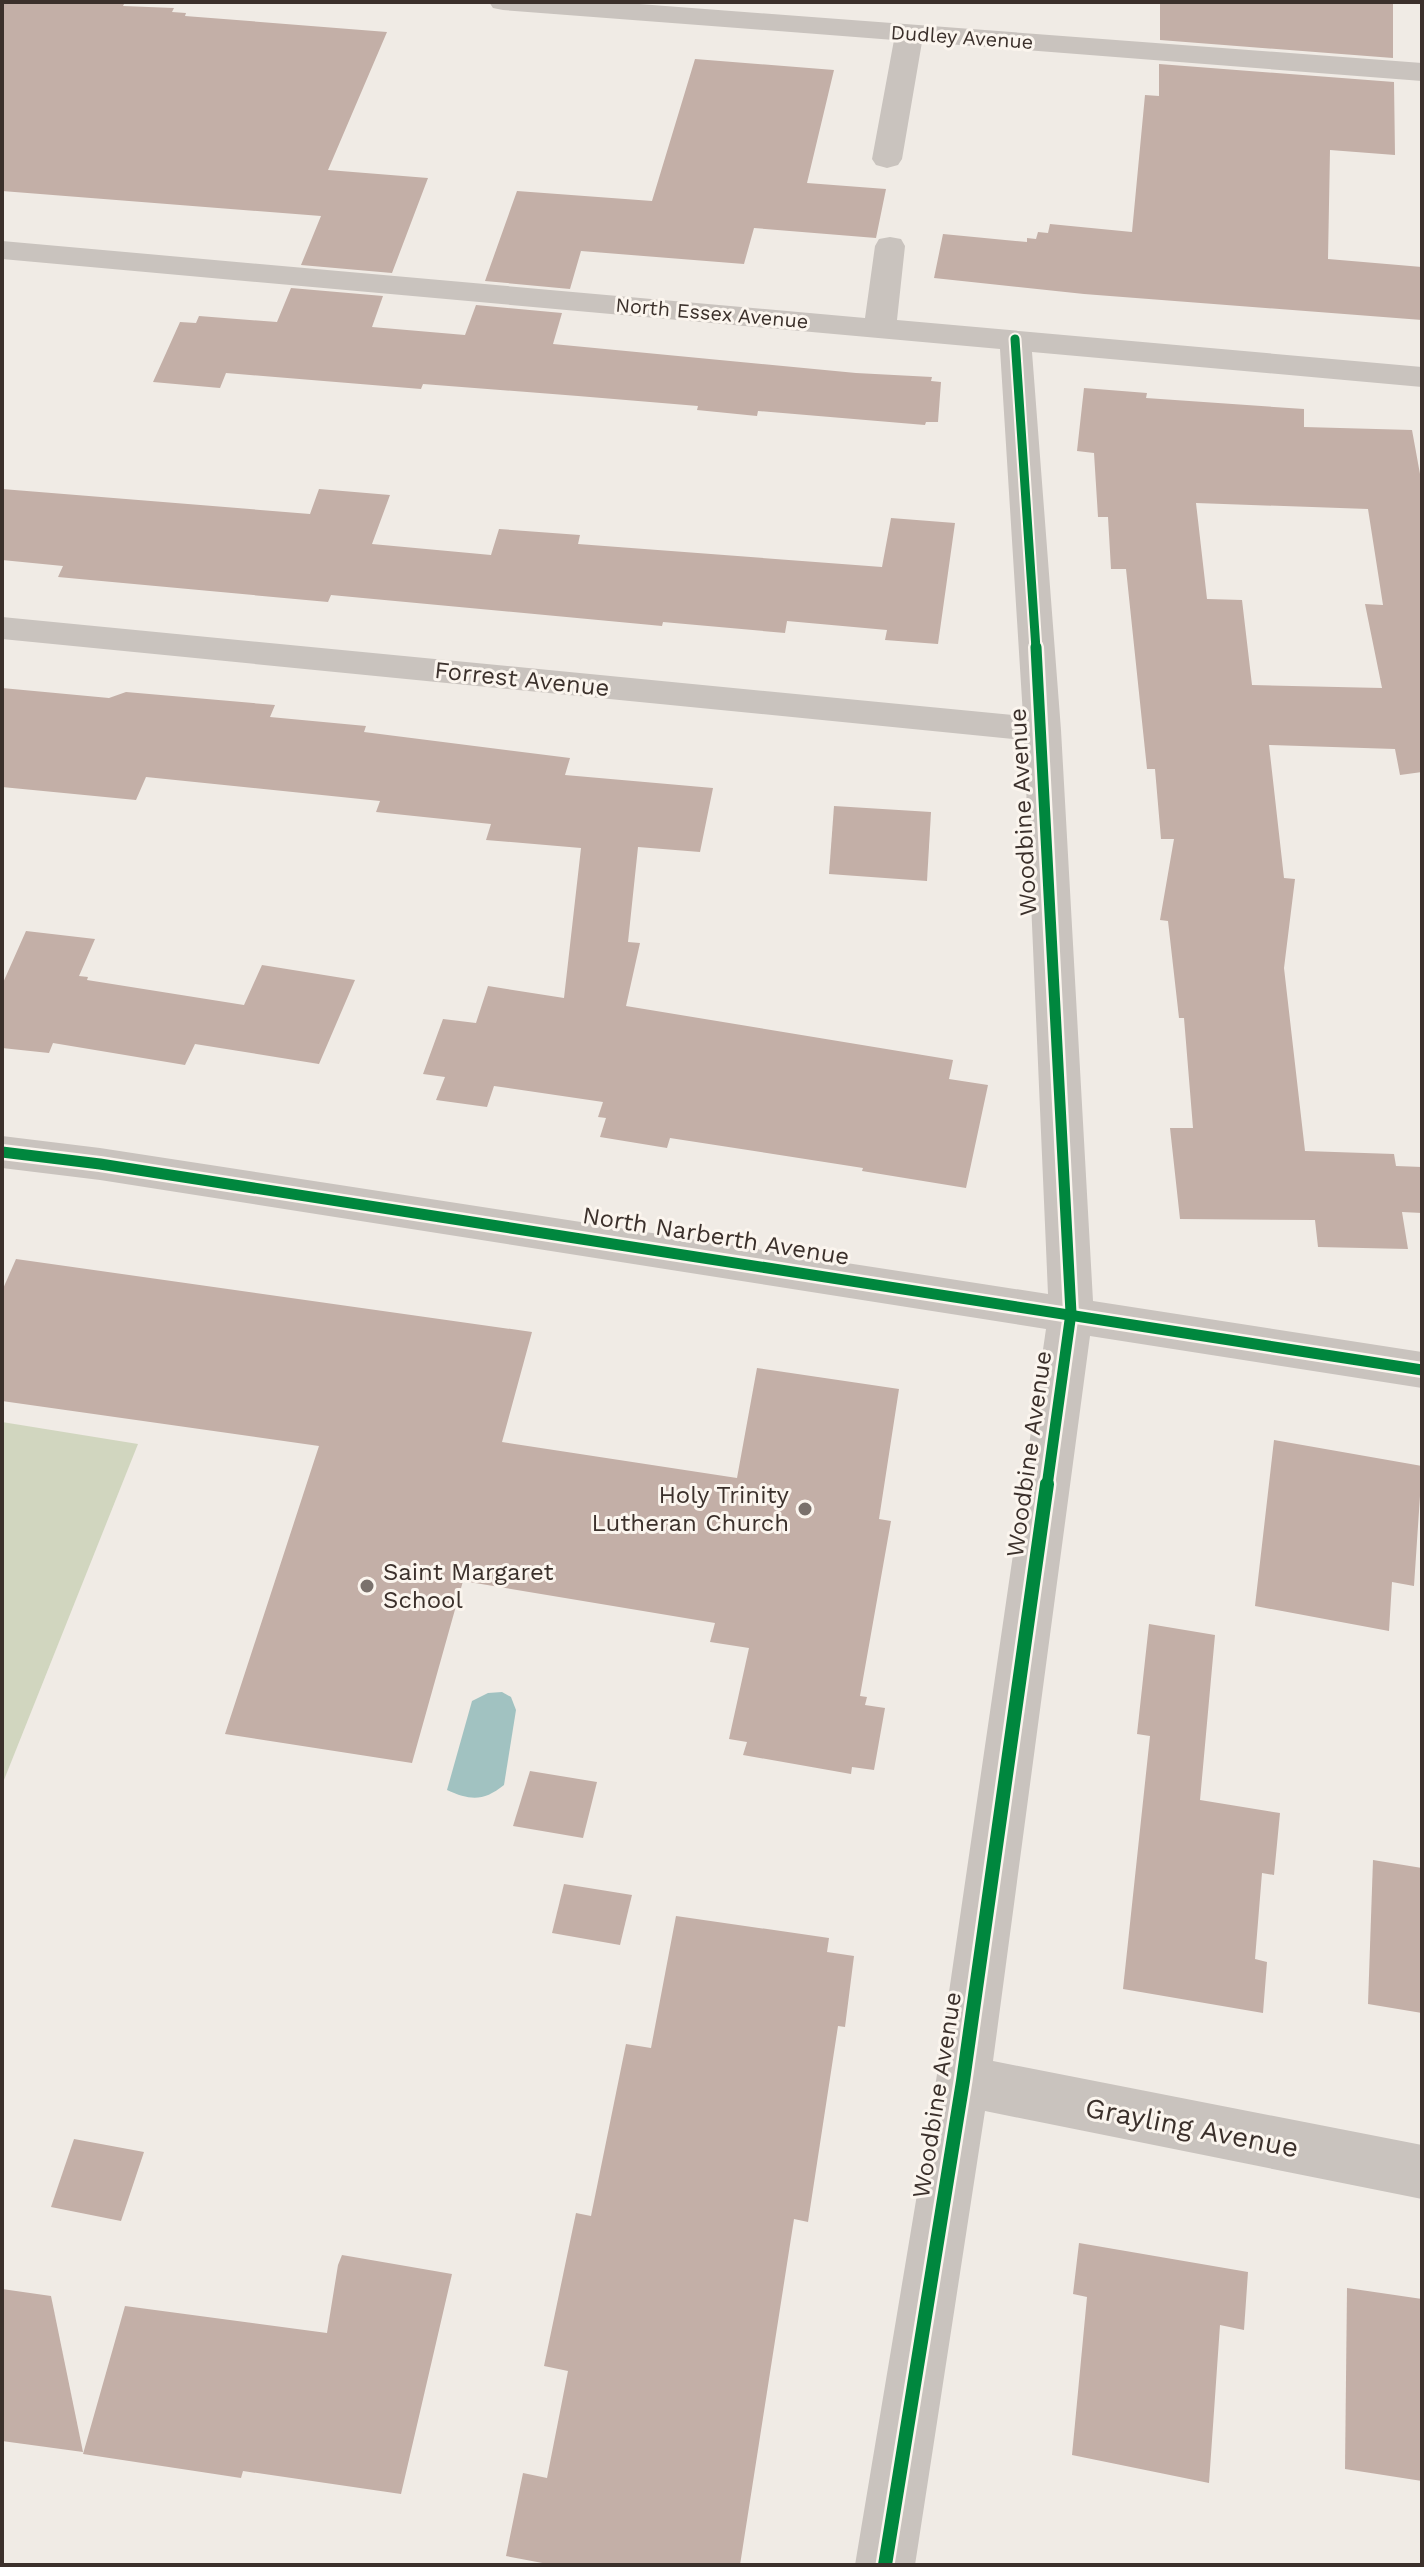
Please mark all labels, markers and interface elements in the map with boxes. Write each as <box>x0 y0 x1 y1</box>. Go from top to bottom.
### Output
street label: Dudley Avenue <box>890 20 1034 54</box>
street label: North Essex Avenue <box>614 293 810 333</box>
street label: Forrest Avenue <box>433 656 611 702</box>
street label: Woodbine Avenue <box>1004 707 1042 917</box>
street label: North Narberth Avenue <box>581 1201 851 1271</box>
street label: Woodbine Avenue <box>1001 1349 1057 1559</box>
place label: Holy Trinity Lutheran Church <box>591 1481 790 1537</box>
marker: Holy Trinity Lutheran Church <box>796 1500 814 1518</box>
place label: Saint Margaret School <box>383 1558 553 1614</box>
marker: Saint Margaret School <box>358 1577 376 1595</box>
street label: Woodbine Avenue <box>907 1990 967 2200</box>
street label: Grayling Avenue <box>1082 2091 1301 2164</box>

